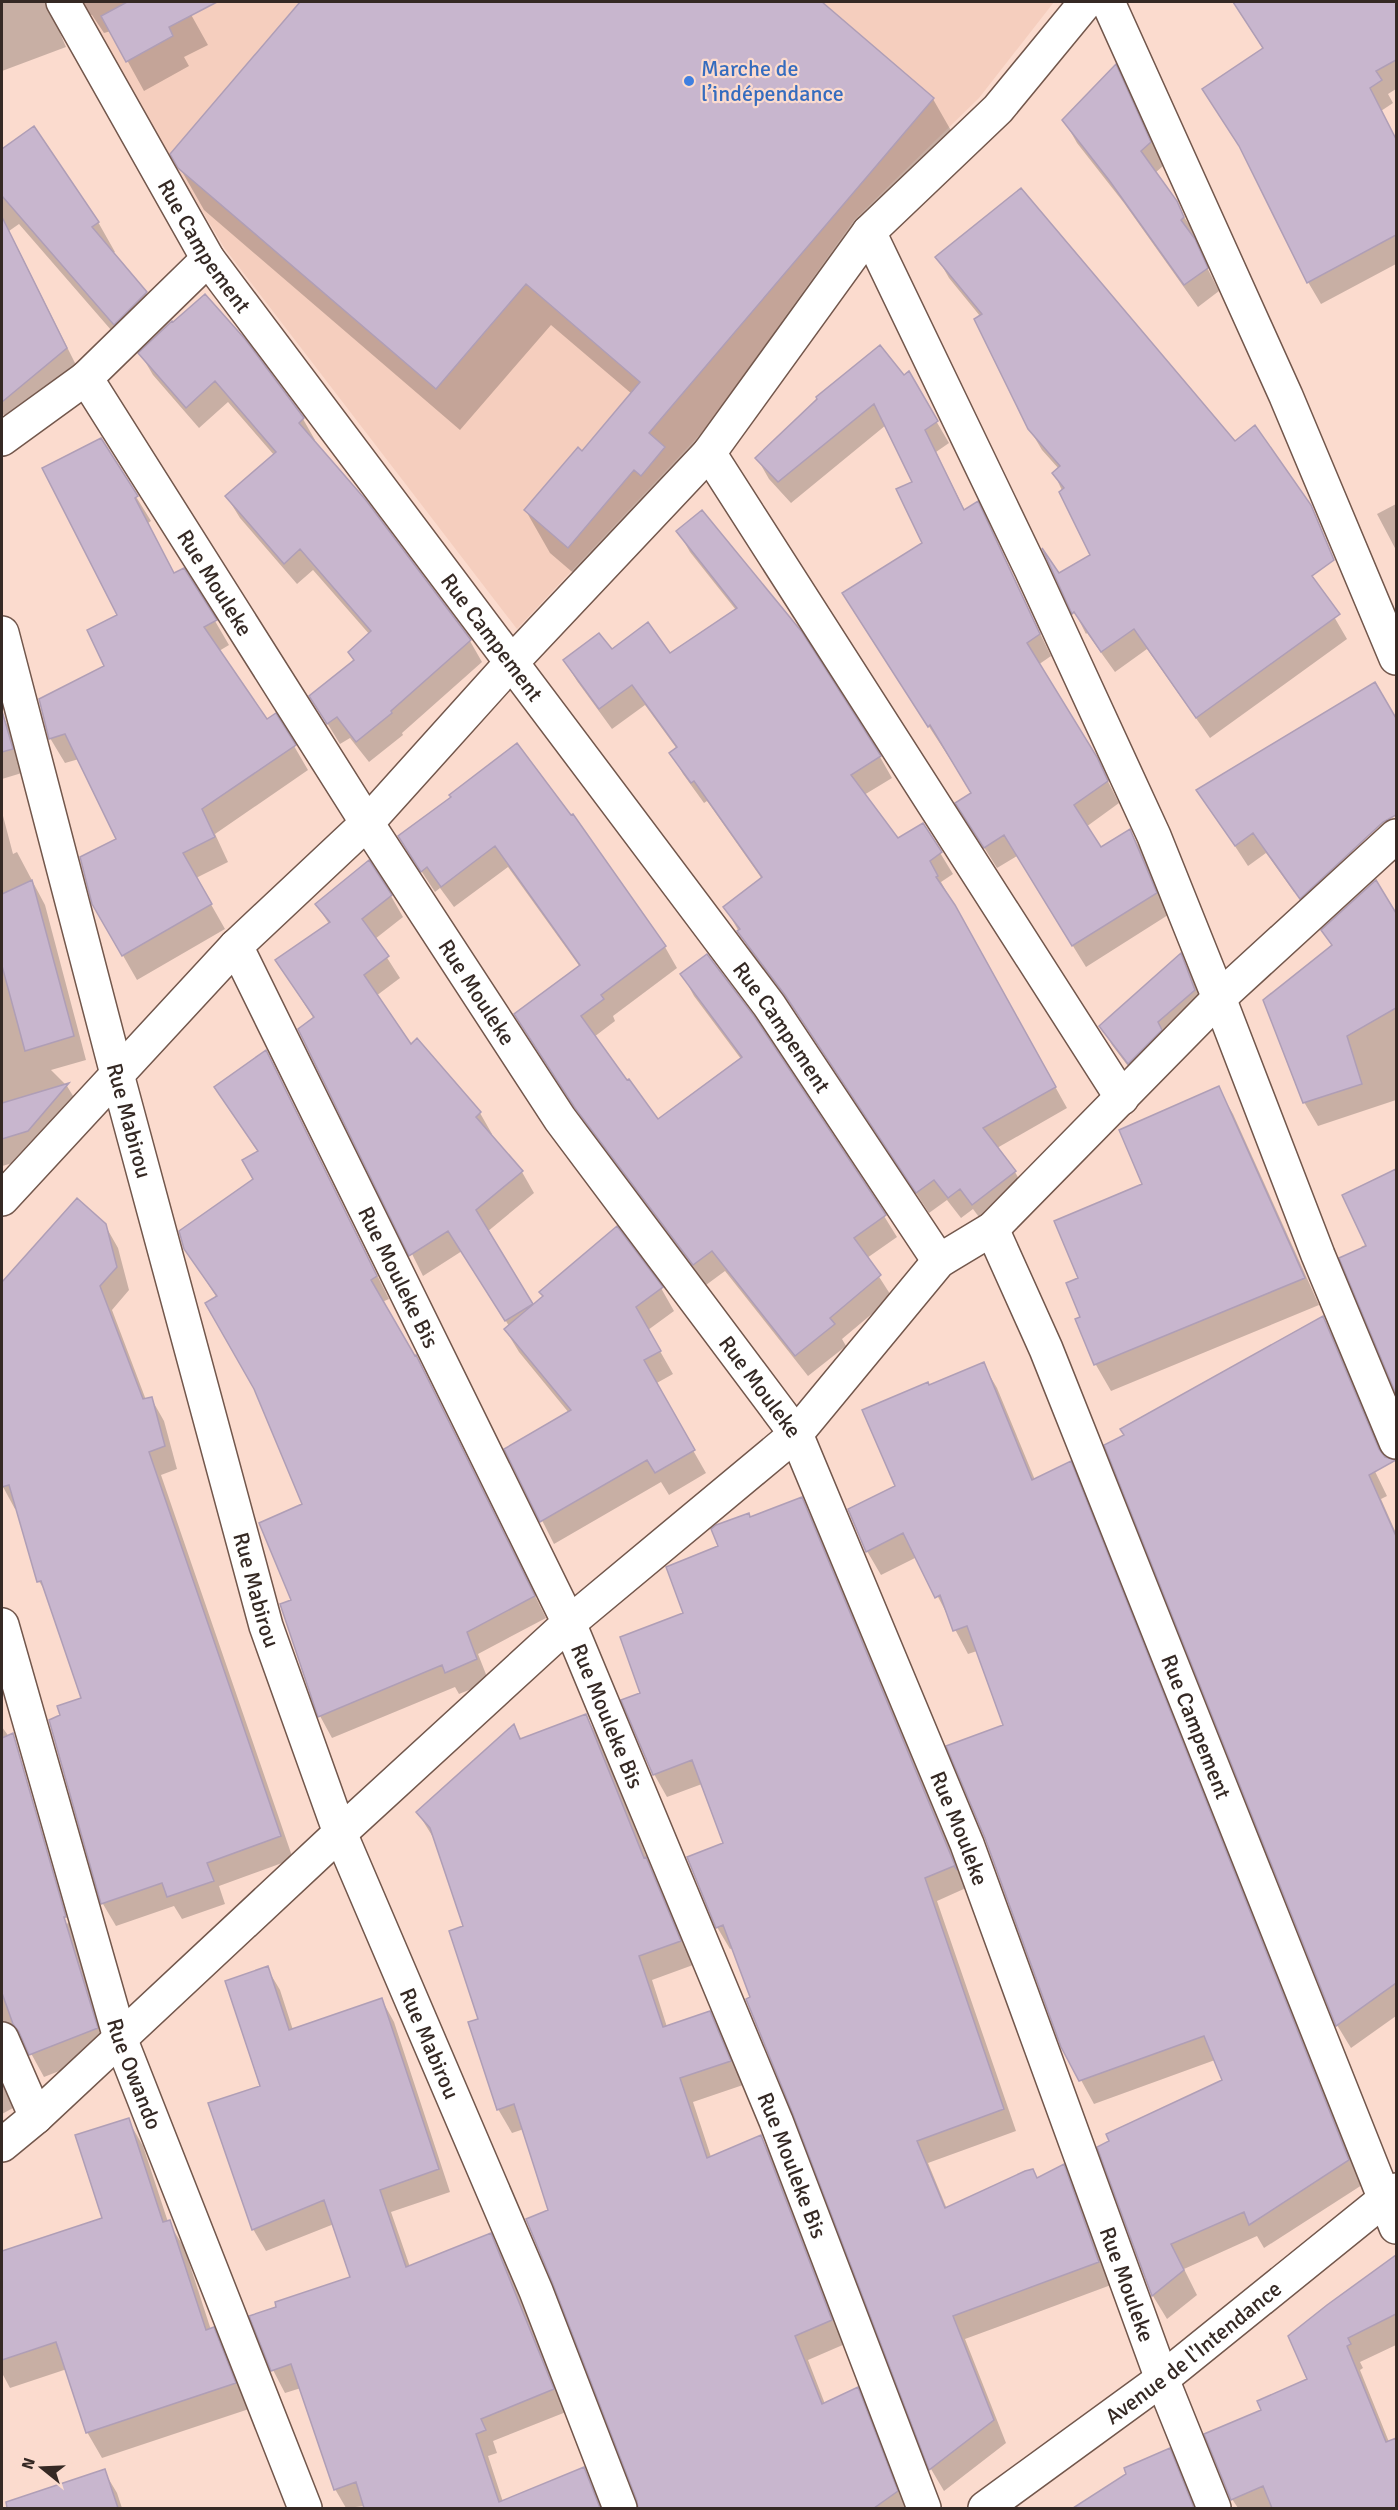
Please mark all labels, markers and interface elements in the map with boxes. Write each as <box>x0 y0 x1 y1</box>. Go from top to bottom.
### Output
place label: Marche de l’indépendance <box>701 55 844 107</box>
marker: Marche de l’indépendance <box>682 74 696 88</box>
street label: Rue Campement <box>152 174 257 318</box>
street label: Rue Mouleke <box>172 524 259 641</box>
street label: Rue Campement <box>435 568 549 707</box>
street label: Rue Mouleke <box>433 934 521 1050</box>
street label: Rue Campement <box>727 956 837 1098</box>
street label: Rue Mabirou <box>101 1060 158 1181</box>
street label: Rue Mouleke Bis <box>353 1202 445 1352</box>
street label: Rue Mouleke <box>713 1330 807 1443</box>
street label: Rue Mabirou <box>228 1529 286 1651</box>
street label: Rue Mouleke Bis <box>565 1639 650 1792</box>
street label: Rue Campement <box>1156 1650 1238 1803</box>
street label: Rue Mouleke <box>925 1767 994 1889</box>
street label: Rue Mabirou <box>394 1984 466 2103</box>
street label: Rue Owando <box>102 2015 168 2133</box>
street label: Rue Mouleke Bis <box>752 2088 833 2242</box>
street label: Rue Mouleke <box>1094 2223 1161 2346</box>
street label: Avenue de l'Intendance <box>1100 2275 1287 2430</box>
north arrow <box>12 2438 72 2498</box>
text: N <box>17 2455 40 2472</box>

